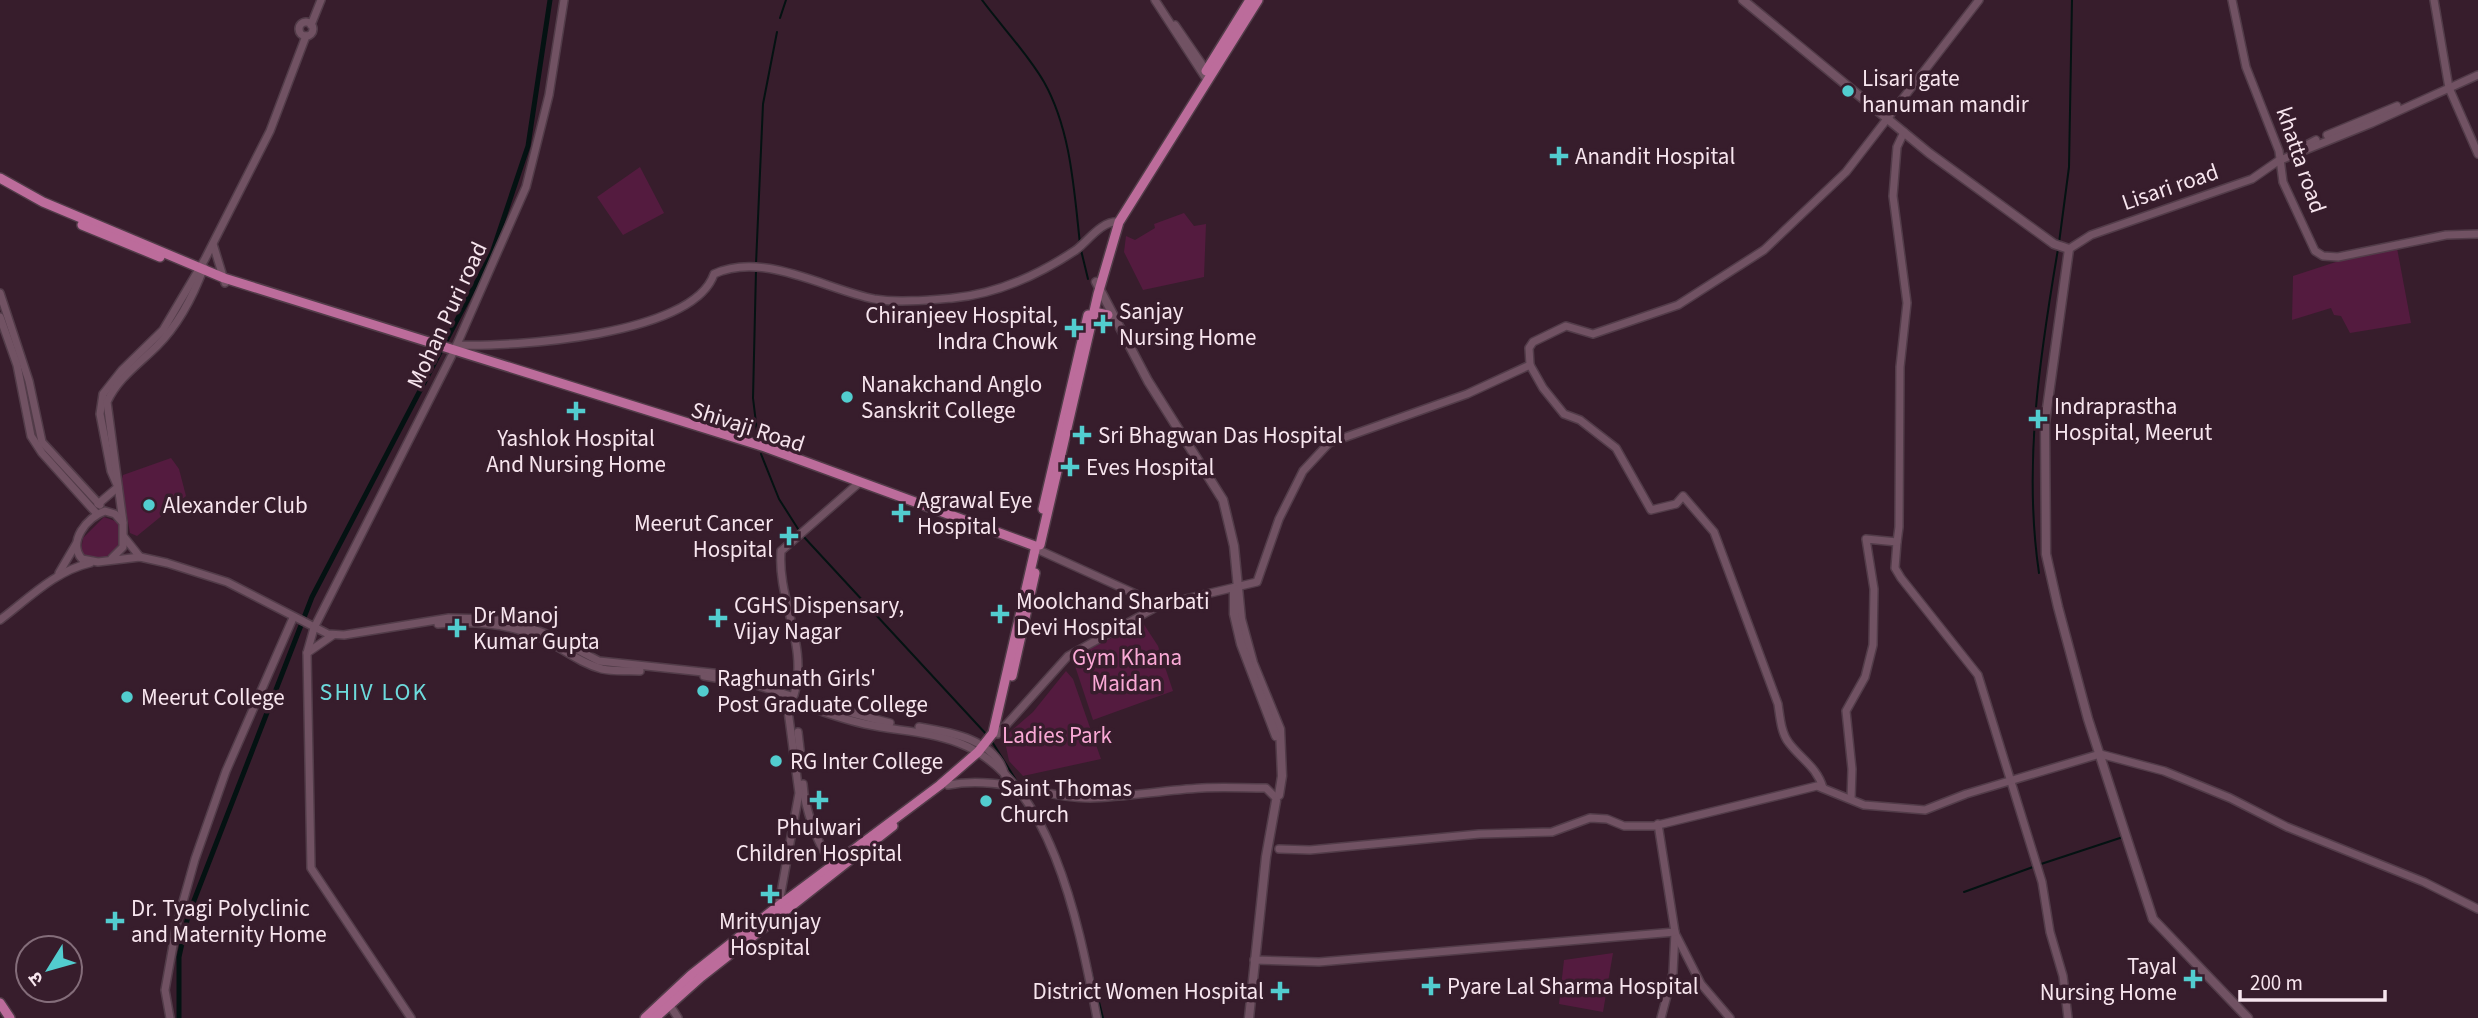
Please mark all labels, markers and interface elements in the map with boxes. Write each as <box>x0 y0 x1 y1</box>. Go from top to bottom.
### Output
place label: Lisari gate hanuman mandir <box>1862 62 2030 121</box>
marker: Lisari gate hanuman mandir <box>1840 83 1856 99</box>
street label: khatta road <box>2267 103 2335 217</box>
place label: Anandit Hospital <box>1575 140 1735 173</box>
marker: Anandit Hospital <box>1549 146 1569 166</box>
street label: Lisari road <box>2117 155 2223 219</box>
street label: Mohan Puri road <box>399 236 495 394</box>
place label: Sanjay Nursing Home <box>1119 295 1256 354</box>
place label: Chiranjeev Hospital, Indra Chowk <box>865 299 1059 358</box>
marker: Sanjay Nursing Home <box>1093 314 1113 334</box>
marker: Chiranjeev Hospital, Indra Chowk <box>1064 318 1084 338</box>
place label: Nanakchand Anglo Sanskrit College <box>861 368 1042 427</box>
marker: Nanakchand Anglo Sanskrit College <box>839 389 855 405</box>
place label: Indraprastha Hospital, Meerut <box>2054 390 2213 449</box>
street label: Shivaji Road <box>687 393 809 461</box>
marker: Yashlok Hospital And Nursing Home <box>566 401 586 421</box>
marker: Indraprastha Hospital, Meerut <box>2028 409 2048 429</box>
place label: Sri Bhagwan Das Hospital <box>1098 419 1343 452</box>
place label: Yashlok Hospital And Nursing Home <box>486 422 666 481</box>
marker: Sri Bhagwan Das Hospital <box>1072 425 1092 445</box>
place label: Eves Hospital <box>1086 451 1214 484</box>
marker: Eves Hospital <box>1060 457 1080 477</box>
place label: Agrawal Eye Hospital <box>917 484 1032 543</box>
place label: Alexander Club <box>163 489 308 522</box>
marker: Alexander Club <box>141 497 157 513</box>
marker: Agrawal Eye Hospital <box>891 503 911 523</box>
place label: Meerut Cancer Hospital <box>634 507 774 566</box>
marker: Meerut Cancer Hospital <box>779 526 799 546</box>
place label: Moolchand Sharbati Devi Hospital <box>1016 585 1210 644</box>
place label: CGHS Dispensary, Vijay Nagar <box>734 589 904 648</box>
place label: Dr Manoj Kumar Gupta <box>473 599 600 658</box>
marker: Moolchand Sharbati Devi Hospital <box>990 604 1010 624</box>
marker: CGHS Dispensary, Vijay Nagar <box>708 608 728 628</box>
marker: Dr Manoj Kumar Gupta <box>447 618 467 638</box>
park label: Gym Khana Maidan <box>1072 641 1182 700</box>
place label: Raghunath Girls' Post Graduate College <box>717 662 928 721</box>
district label: SHIV LOK <box>320 675 428 710</box>
place label: Meerut College <box>141 681 285 714</box>
marker: Raghunath Girls' Post Graduate College <box>695 683 711 699</box>
marker: Meerut College <box>119 689 135 705</box>
park label: Ladies Park <box>1002 719 1113 752</box>
place label: RG Inter College <box>790 745 943 778</box>
marker: RG Inter College <box>768 753 784 769</box>
place label: Saint Thomas Church <box>1000 772 1132 831</box>
marker: Phulwari Children Hospital <box>809 790 829 810</box>
marker: Saint Thomas Church <box>978 793 994 809</box>
place label: Phulwari Children Hospital <box>736 811 902 870</box>
marker: Mrityunjay Hospital <box>760 884 780 904</box>
place label: Dr. Tyagi Polyclinic and Maternity Home <box>131 892 327 951</box>
place label: Mrityunjay Hospital <box>719 905 821 964</box>
marker: Dr. Tyagi Polyclinic and Maternity Home <box>105 911 125 931</box>
north arrow <box>14 934 84 1004</box>
place label: Tayal Nursing Home <box>2040 950 2177 1009</box>
scale bar <box>2240 958 2385 1002</box>
text: उ <box>22 965 51 991</box>
text: 200 m <box>2250 968 2303 998</box>
marker: Tayal Nursing Home <box>2183 969 2203 989</box>
place label: Pyare Lal Sharma Hospital <box>1447 970 1699 1003</box>
place label: District Women Hospital <box>1033 975 1264 1008</box>
marker: Pyare Lal Sharma Hospital <box>1421 976 1441 996</box>
marker: District Women Hospital <box>1270 981 1290 1001</box>

